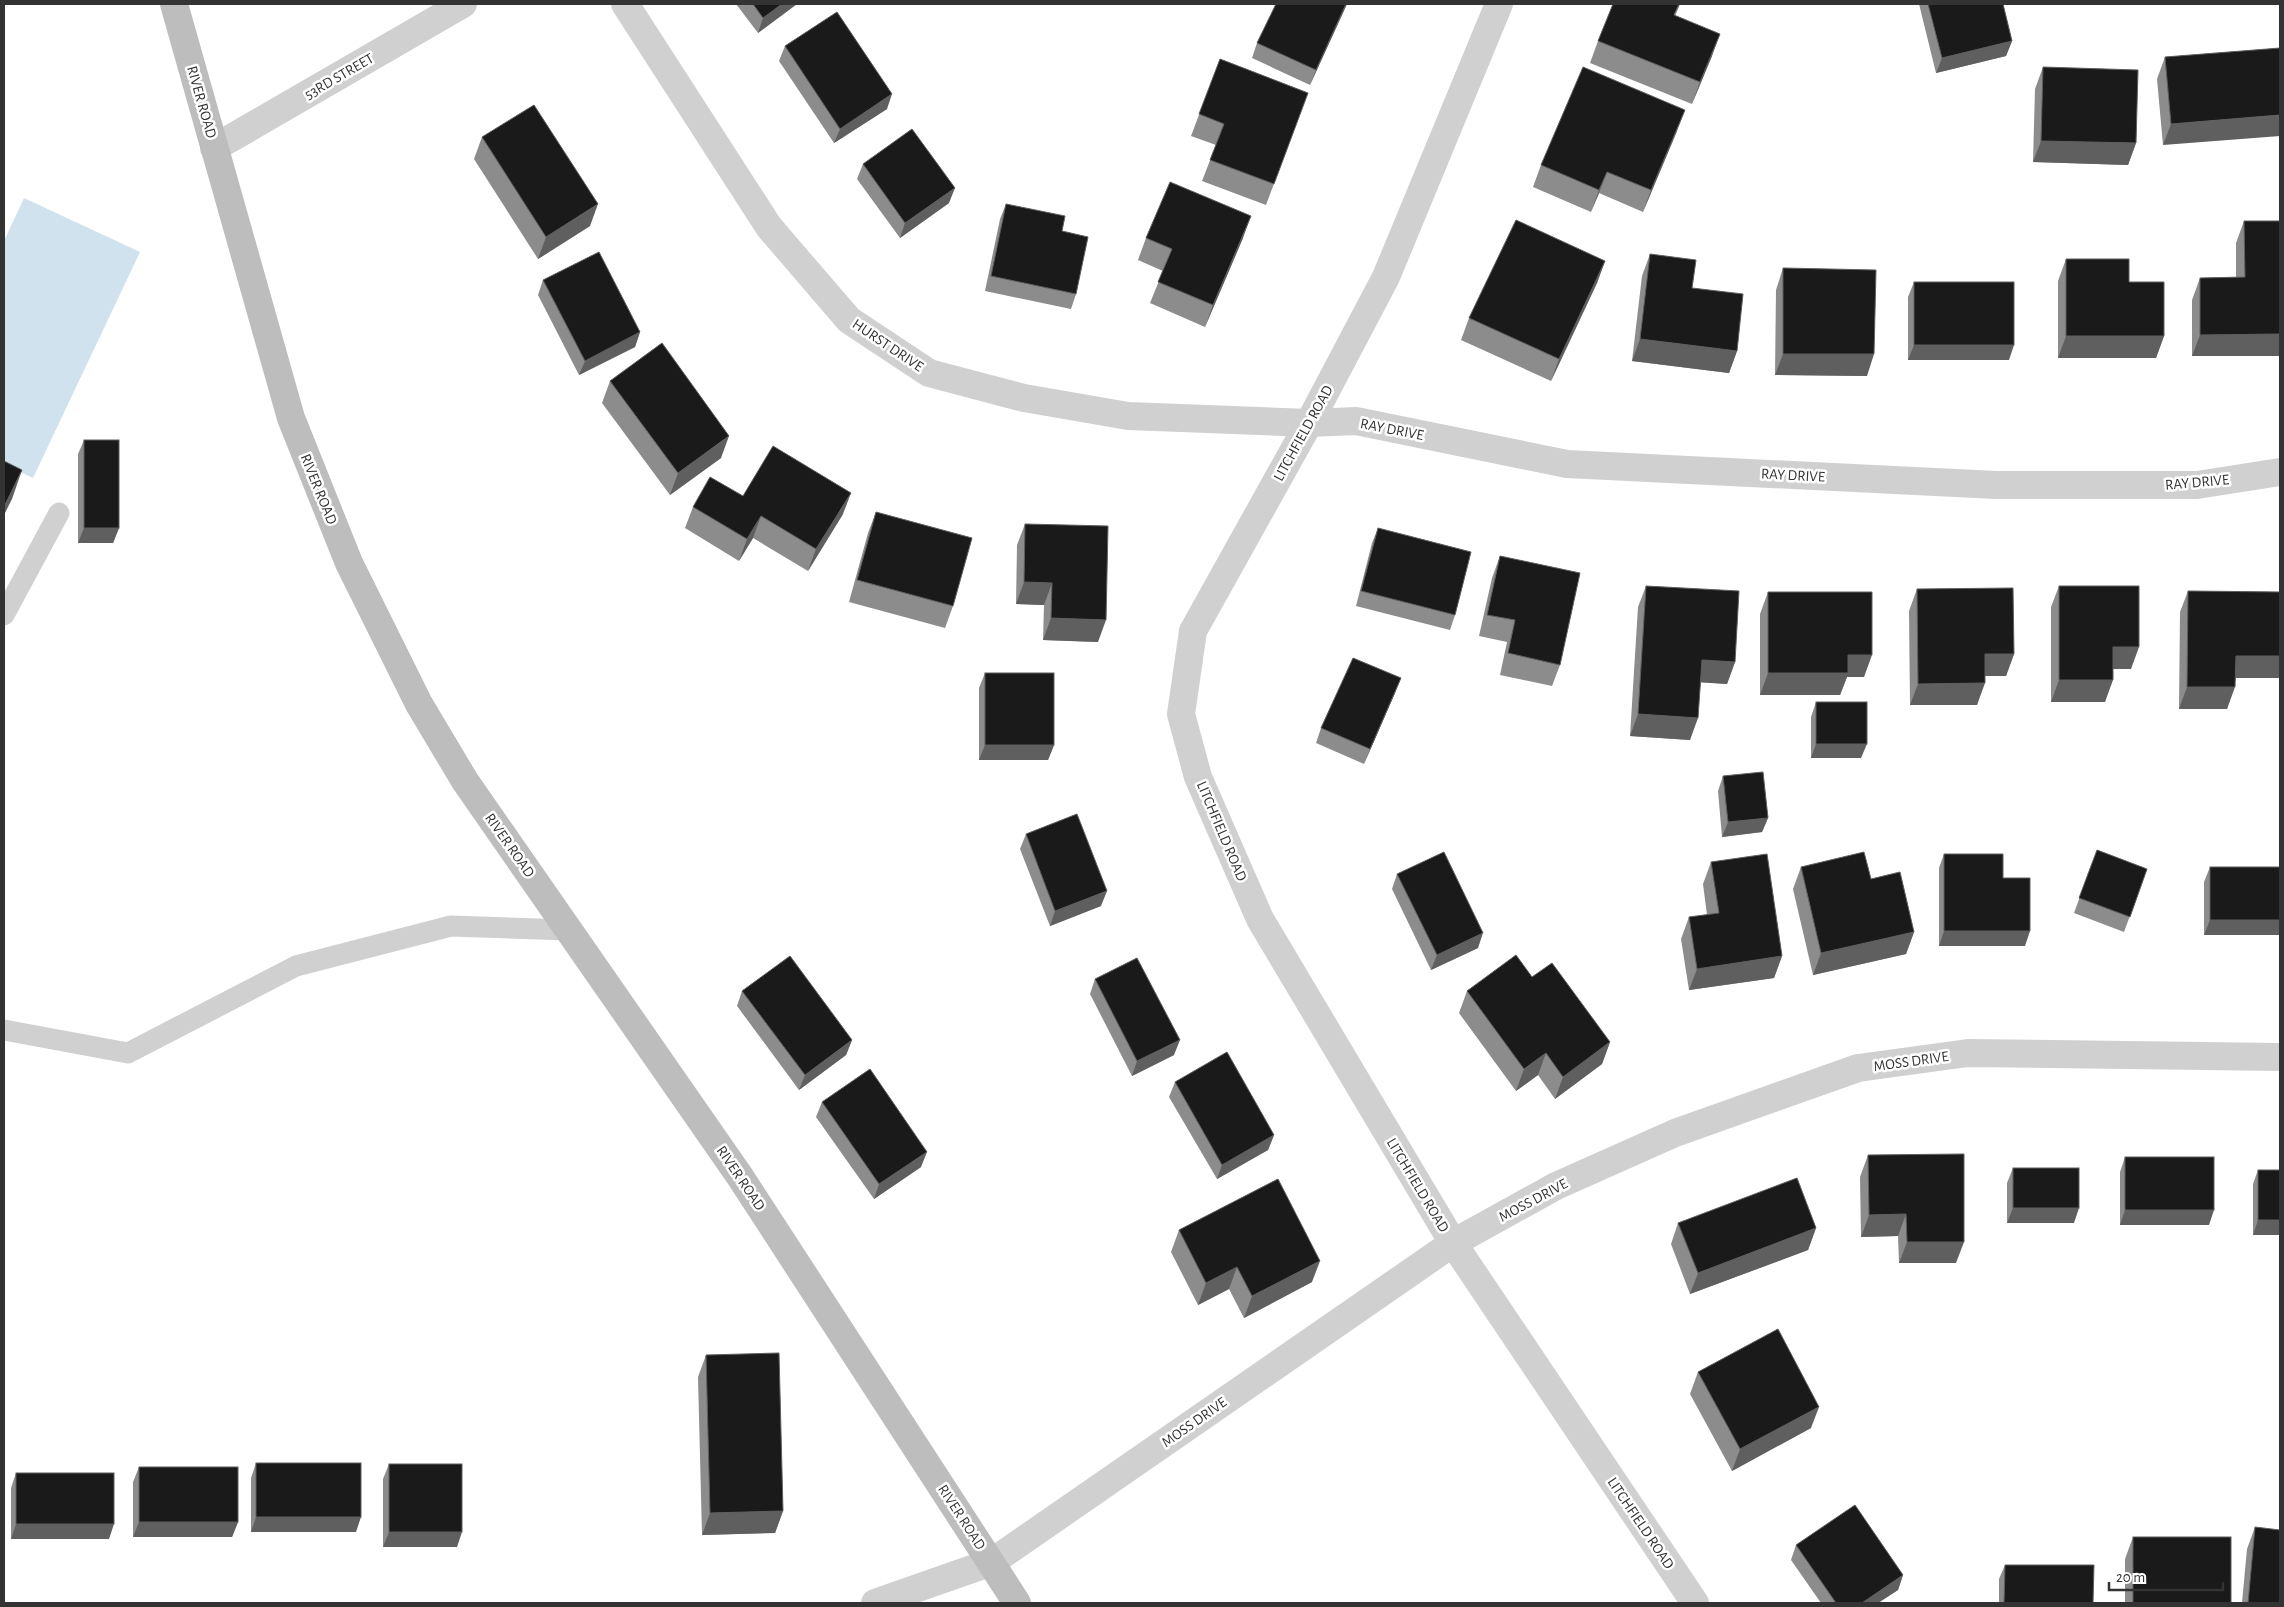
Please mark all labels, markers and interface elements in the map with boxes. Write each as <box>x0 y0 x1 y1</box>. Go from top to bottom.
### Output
street label: 53RD STREET <box>302 50 377 102</box>
street label: RIVER ROAD <box>184 64 219 140</box>
street label: HURST DRIVE <box>849 316 926 375</box>
street label: LITCHFIELD ROAD <box>1271 383 1336 484</box>
street label: RAY DRIVE <box>1359 416 1425 443</box>
street label: RIVER ROAD <box>298 452 340 527</box>
street label: RAY DRIVE <box>1761 466 1825 485</box>
street label: RAY DRIVE <box>2164 472 2230 493</box>
street label: LITCHFIELD ROAD <box>1194 779 1249 884</box>
street label: RIVER ROAD <box>482 810 537 880</box>
street label: MOSS DRIVE <box>1873 1049 1949 1074</box>
street label: LITCHFIELD ROAD <box>1384 1136 1452 1235</box>
street label: RIVER ROAD <box>714 1143 768 1214</box>
street label: MOSS DRIVE <box>1496 1176 1570 1225</box>
street label: MOSS DRIVE <box>1159 1395 1229 1450</box>
street label: LITCHFIELD ROAD <box>1604 1475 1677 1572</box>
street label: RIVER ROAD <box>935 1482 988 1553</box>
scale bar <box>2109 1560 2223 1592</box>
text: 20 m <box>2116 1570 2145 1585</box>

